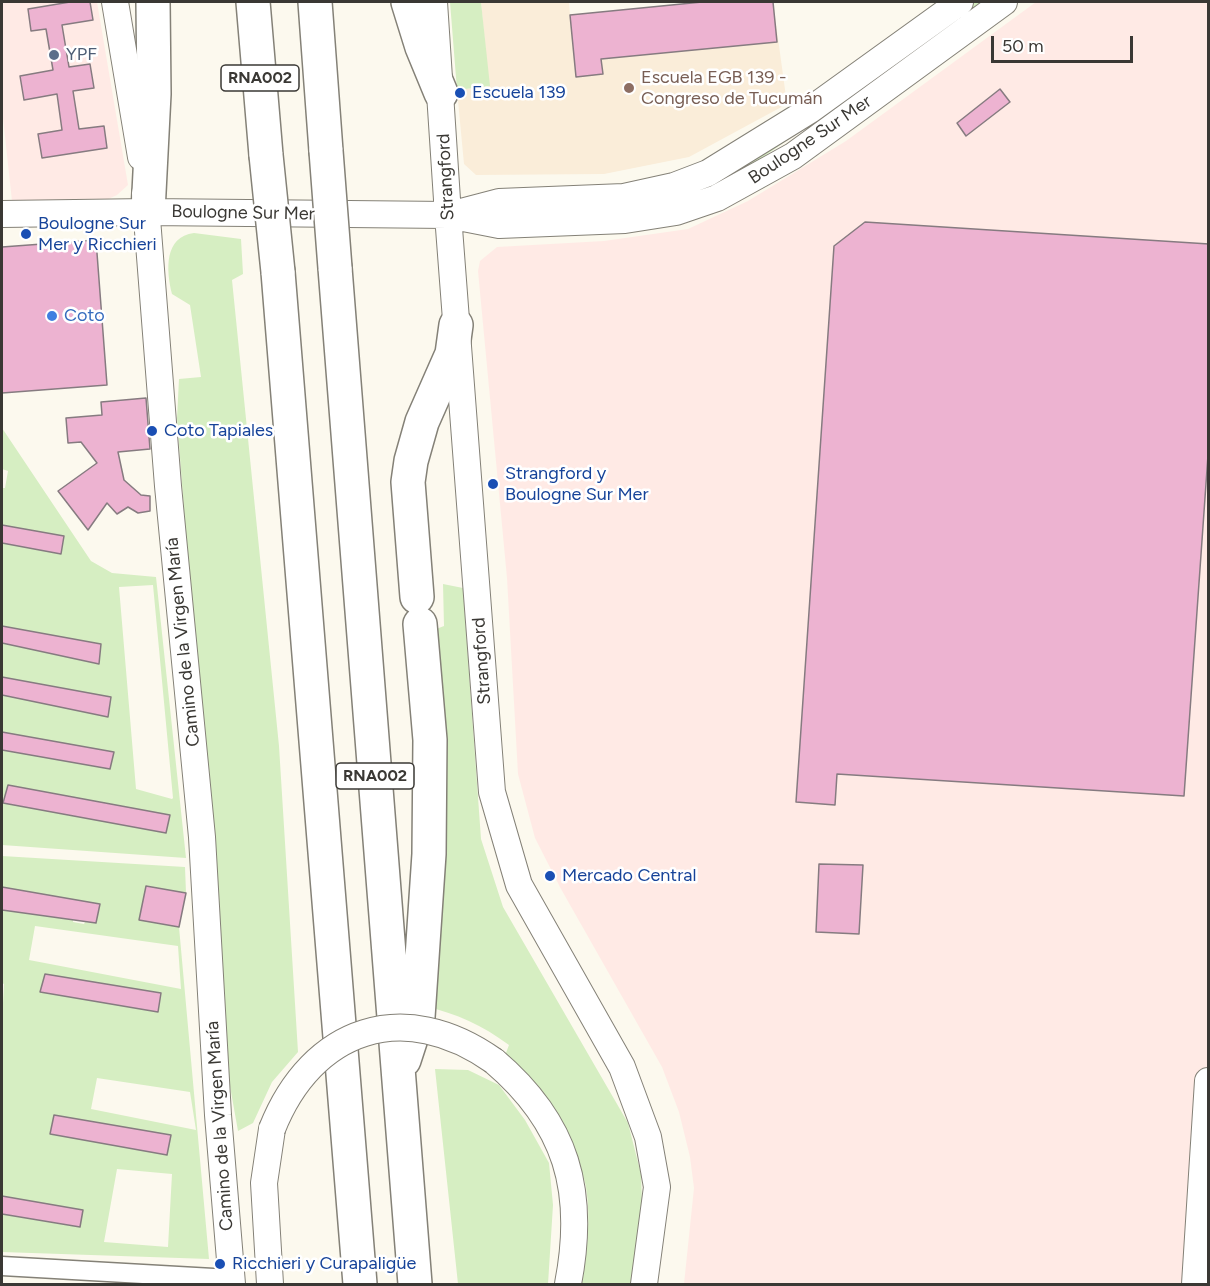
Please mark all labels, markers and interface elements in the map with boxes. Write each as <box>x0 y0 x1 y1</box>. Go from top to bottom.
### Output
scale bar <box>994 24 1136 62</box>
text: 50 m <box>1002 35 1044 57</box>
place label: YPF <box>66 44 97 66</box>
marker: YPF <box>47 48 61 62</box>
road number: RNA002 <box>221 65 299 91</box>
place label: Escuela EGB 139 - Congreso de Tucumán <box>641 67 822 110</box>
marker: Escuela EGB 139 - Congreso de Tucumán <box>622 81 636 95</box>
place label: Escuela 139 <box>472 82 566 104</box>
marker: Escuela 139 <box>453 86 467 100</box>
street label: Boulogne Sur Mer <box>744 91 876 189</box>
street label: Strangford <box>433 133 459 221</box>
street label: Boulogne Sur Mer <box>171 201 315 225</box>
place label: Boulogne Sur Mer y Ricchieri <box>38 213 157 256</box>
marker: Boulogne Sur Mer y Ricchieri <box>19 227 33 241</box>
place label: Coto <box>64 305 105 327</box>
marker: Coto <box>45 309 59 323</box>
place label: Coto Tapiales <box>164 420 273 442</box>
marker: Coto Tapiales <box>145 424 159 438</box>
place label: Strangford y Boulogne Sur Mer <box>505 463 649 506</box>
marker: Strangford y Boulogne Sur Mer <box>486 477 500 491</box>
street label: Camino de la Virgen María <box>161 536 205 748</box>
street label: Strangford <box>468 617 496 705</box>
road number: RNA002 <box>336 763 414 789</box>
place label: Mercado Central <box>562 865 696 887</box>
marker: Mercado Central <box>543 869 557 883</box>
street label: Camino de la Virgen María <box>202 1020 238 1232</box>
place label: Ricchieri y Curapaligüe <box>232 1253 416 1275</box>
marker: Ricchieri y Curapaligüe <box>213 1257 227 1271</box>

